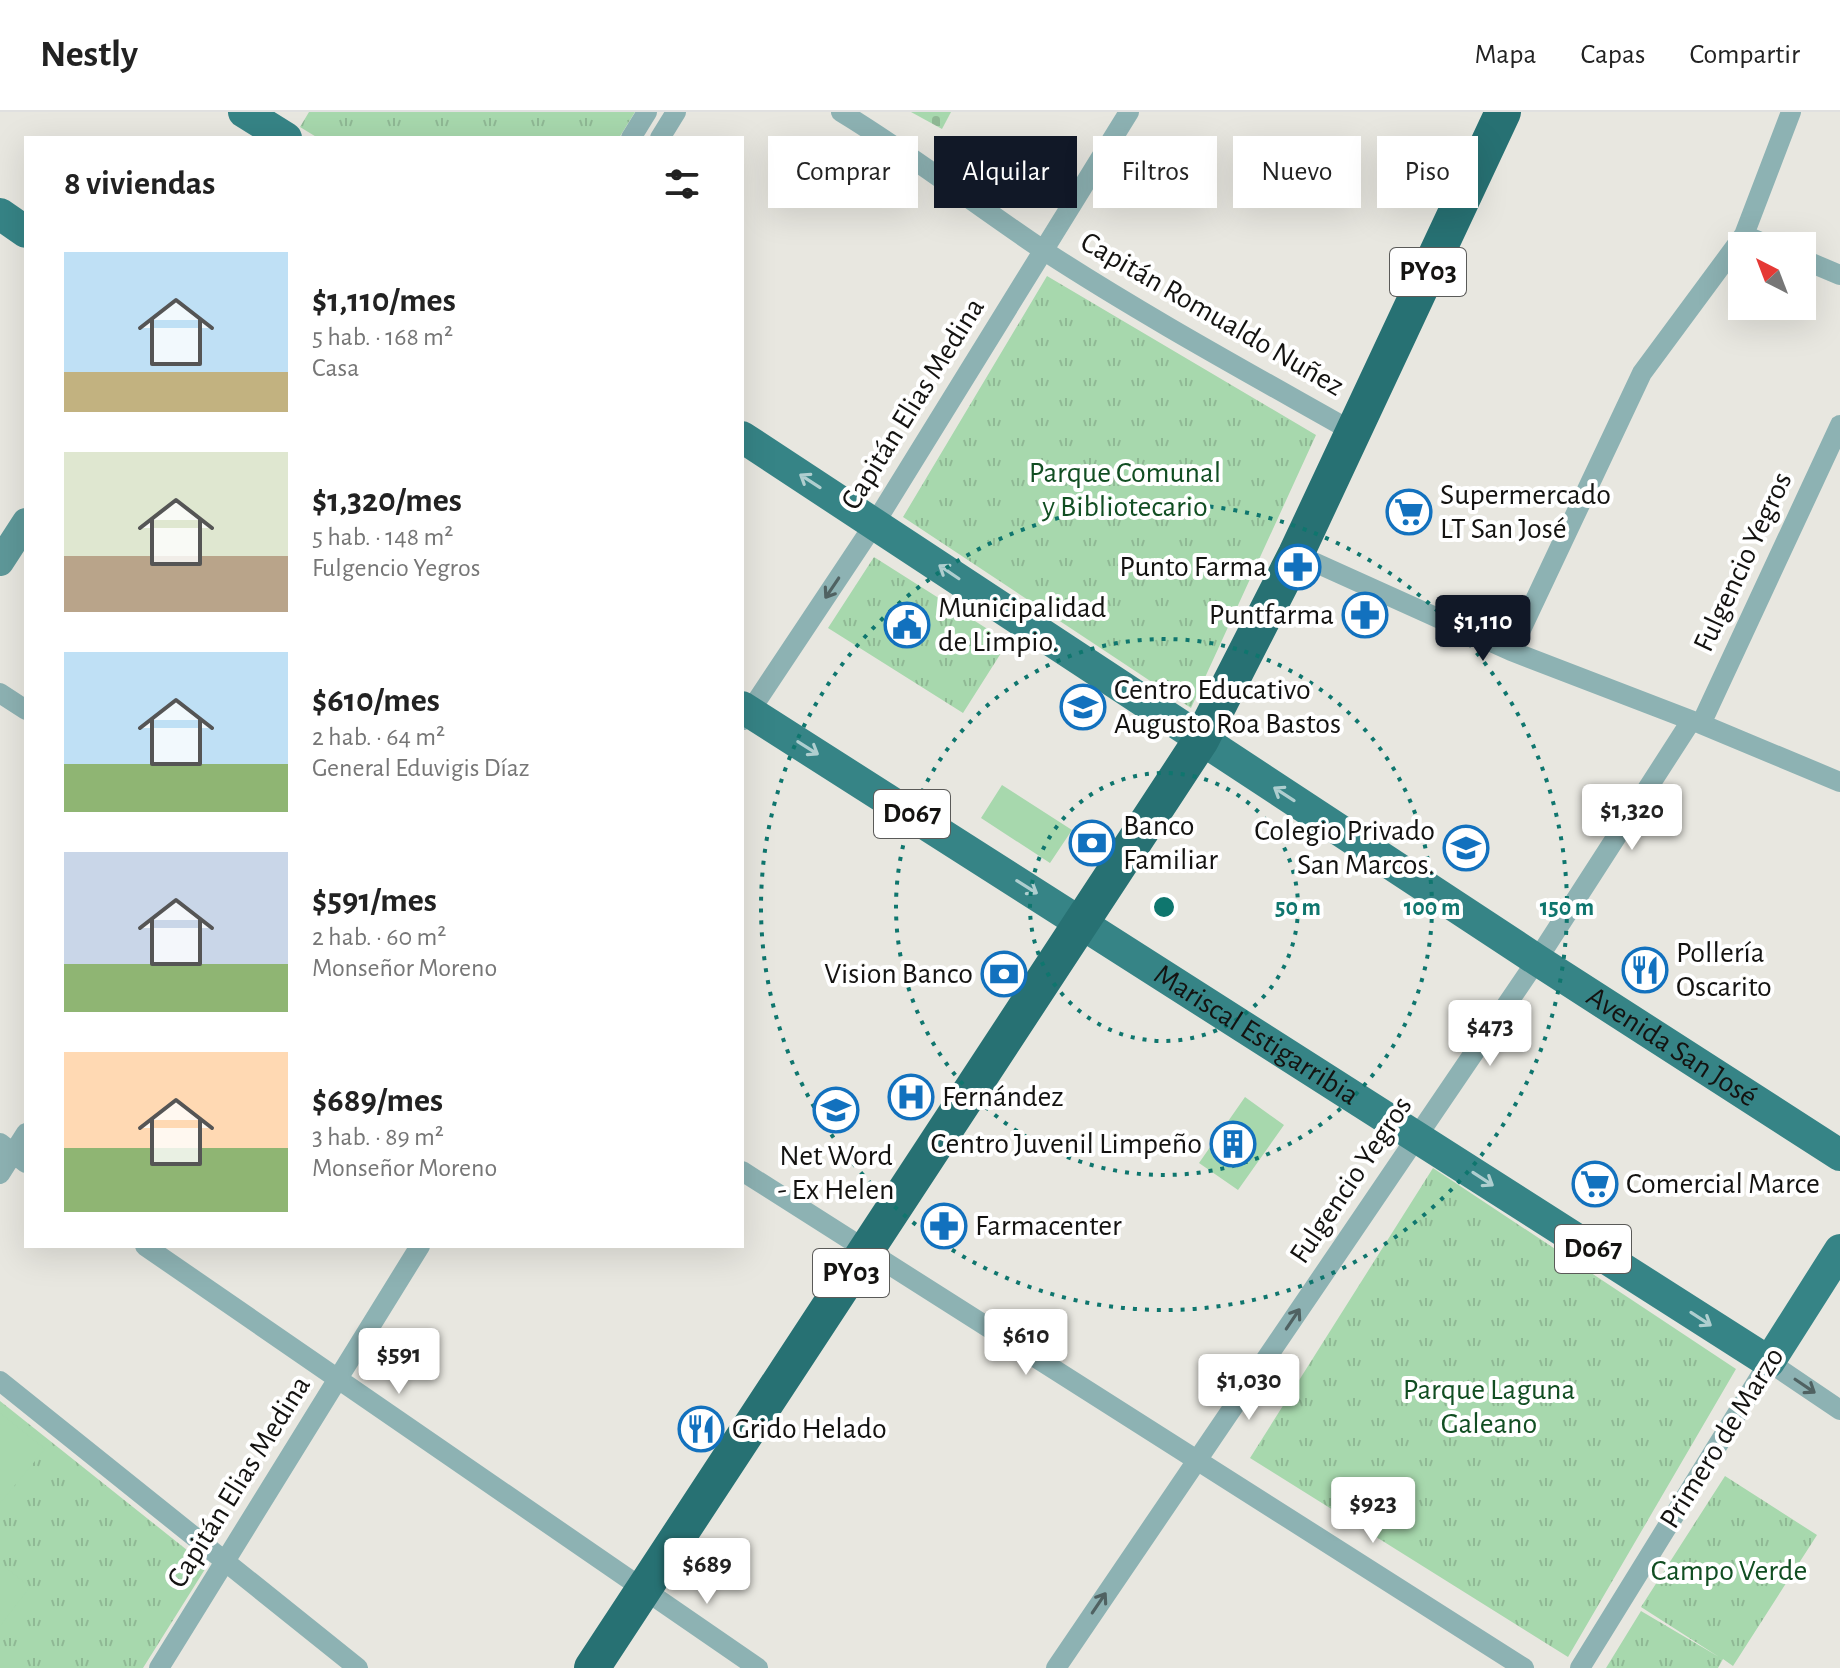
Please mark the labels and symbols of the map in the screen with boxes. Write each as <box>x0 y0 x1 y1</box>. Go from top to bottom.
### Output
street label: Capitán Romualdo Nuñez <box>1075 226 1349 402</box>
north arrow <box>1728 232 1816 320</box>
road number: PY03 <box>1390 248 1466 296</box>
street label: Capitán Elias Medina <box>836 293 990 515</box>
park label: Parque Comunal y Bibliotecario <box>1029 458 1221 522</box>
street label: Fulgencio Yegros <box>1688 468 1798 656</box>
one-way arrow <box>799 472 822 488</box>
place label: Supermercado LT San José <box>1440 480 1611 544</box>
supermarket icon: Supermercado LT San José <box>1385 488 1433 536</box>
pharmacy icon: Punto Farma <box>1274 543 1322 591</box>
place label: Punto Farma <box>1119 552 1267 582</box>
one-way arrow <box>939 564 961 581</box>
one-way arrow <box>824 576 840 599</box>
pharmacy icon: Puntfarma <box>1341 591 1389 639</box>
place label: Municipalidad de Limpio. <box>938 593 1106 657</box>
pin: $1,110 <box>1418 595 1548 663</box>
place label: Puntfarma <box>1209 600 1334 630</box>
public building icon: Municipalidad de Limpio. <box>883 601 931 649</box>
place label: Centro Educativo Augusto Roa Bastos <box>1114 675 1341 739</box>
school or university icon: Centro Educativo Augusto Roa Bastos <box>1059 683 1107 731</box>
one-way arrow <box>796 741 819 757</box>
pin: $1,320 <box>1567 784 1697 852</box>
one-way arrow <box>1273 786 1296 802</box>
road number: D067 <box>874 790 950 838</box>
place label: Banco Familiar <box>1123 811 1218 875</box>
place label: Colegio Privado San Marcos. <box>1254 816 1435 880</box>
bank icon: Banco Familiar <box>1068 819 1116 867</box>
school or university icon: Colegio Privado San Marcos. <box>1442 824 1490 872</box>
one-way arrow <box>1016 879 1038 896</box>
centre of rings <box>1150 893 1178 921</box>
text: 50 m <box>1275 896 1321 920</box>
text: 100 m <box>1404 896 1460 920</box>
text: 150 m <box>1540 896 1594 920</box>
place label: Pollería Oscarito <box>1676 938 1772 1002</box>
restaurant icon: Pollería Oscarito <box>1621 946 1669 994</box>
bank icon: Vision Banco <box>980 950 1028 998</box>
place label: Vision Banco <box>824 959 973 989</box>
street label: Mariscal Estigarribia <box>1149 959 1364 1111</box>
street label: Avenida San José <box>1581 981 1762 1112</box>
pin: $473 <box>1443 1000 1537 1068</box>
hospital icon: Fernández <box>887 1073 935 1121</box>
place label: Fernández <box>942 1082 1064 1112</box>
school or university icon: Net Word - Ex Helen <box>812 1086 860 1134</box>
street label: Fulgencio Yegros <box>1284 1091 1418 1269</box>
building icon: Centro Juvenil Limpeño <box>1209 1120 1257 1168</box>
place label: Centro Juvenil Limpeño <box>931 1129 1202 1159</box>
place label: Net Word - Ex Helen <box>777 1141 895 1205</box>
supermarket icon: Comercial Marce <box>1571 1160 1619 1208</box>
place label: Comercial Marce <box>1626 1169 1820 1199</box>
one-way arrow <box>1471 1170 1493 1187</box>
pharmacy icon: Farmacenter <box>920 1202 968 1250</box>
place label: Farmacenter <box>975 1211 1122 1241</box>
road number: D067 <box>1555 1225 1631 1273</box>
road number: PY03 <box>813 1249 889 1297</box>
one-way arrow <box>1285 1308 1301 1331</box>
pin: $610 <box>979 1309 1073 1377</box>
one-way arrow <box>1690 1310 1712 1327</box>
pin: $591 <box>352 1328 446 1396</box>
street label: Primero de Marzo <box>1654 1342 1790 1534</box>
pin: $1,030 <box>1184 1354 1314 1422</box>
street label: Capitán Elias Medina <box>162 1371 316 1593</box>
park label: Parque Laguna Galeano <box>1403 1375 1575 1439</box>
one-way arrow <box>1793 1378 1815 1394</box>
restaurant icon: Grido Helado <box>677 1405 725 1453</box>
place label: Grido Helado <box>732 1414 887 1444</box>
pin: $923 <box>1326 1477 1420 1545</box>
pin: $689 <box>660 1538 754 1606</box>
park label: Campo Verde <box>1651 1556 1807 1586</box>
one-way arrow <box>1091 1593 1107 1615</box>

